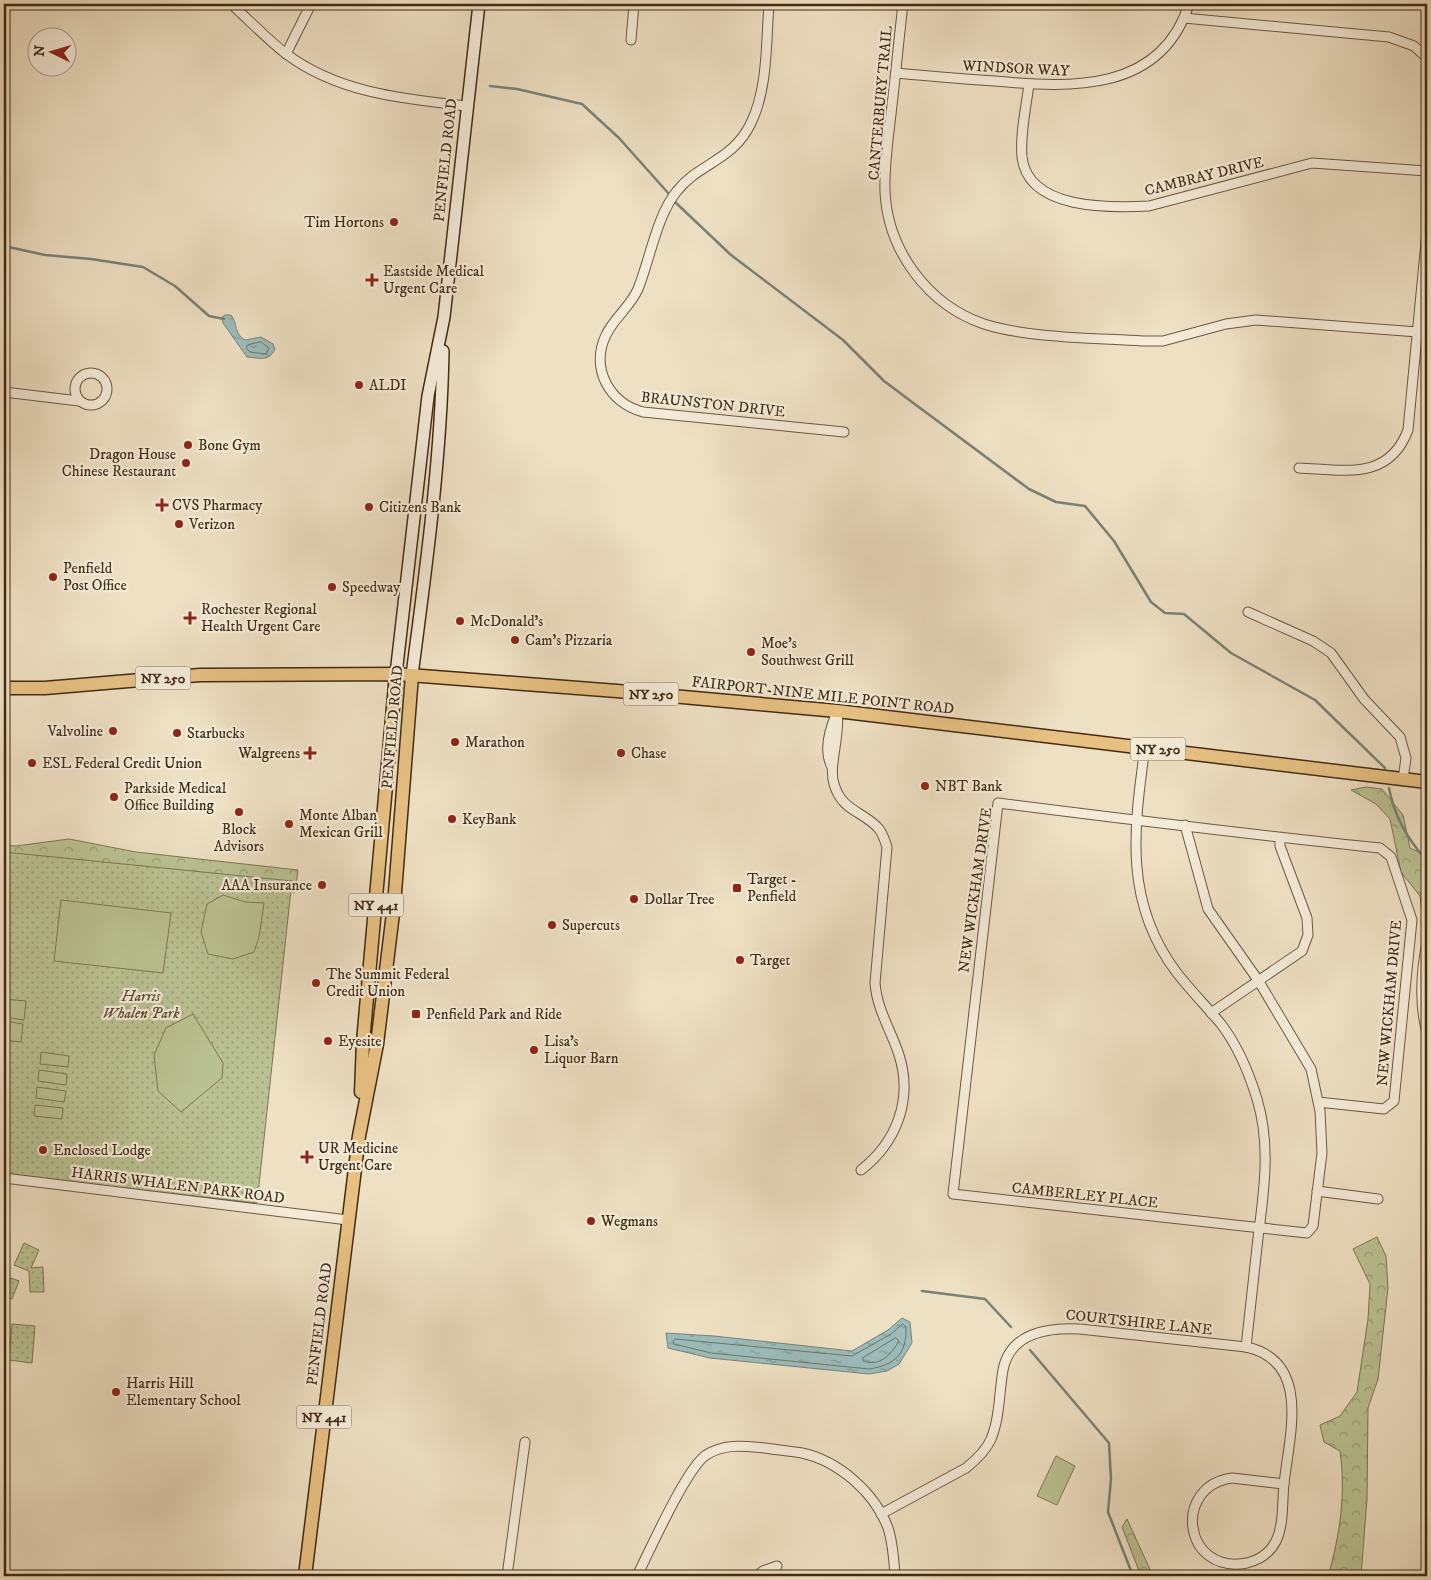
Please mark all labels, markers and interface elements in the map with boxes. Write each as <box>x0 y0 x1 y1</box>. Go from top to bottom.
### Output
street label: CANTERBURY TRAIL <box>864 25 897 181</box>
north arrow <box>28 28 78 78</box>
text: N <box>31 44 50 57</box>
street label: WINDSOR WAY <box>961 56 1070 81</box>
street label: PENFIELD ROAD <box>430 97 461 223</box>
street label: CAMBRAY DRIVE <box>1143 152 1266 200</box>
place label: Tim Hortons <box>304 213 384 232</box>
marker: Tim Hortons <box>388 216 400 228</box>
place label: Eastside Medical Urgent Care <box>383 262 484 298</box>
marker: Eastside Medical Urgent Care <box>365 273 379 287</box>
place label: ALDI <box>369 376 407 395</box>
marker: ALDI <box>353 379 365 391</box>
street label: BRAUNSTON DRIVE <box>640 387 786 422</box>
place label: Bone Gym <box>198 436 261 455</box>
marker: Bone Gym <box>182 439 194 451</box>
place label: Dragon House Chinese Restaurant <box>62 445 176 481</box>
marker: Dragon House Chinese Restaurant <box>180 457 192 469</box>
place label: CVS Pharmacy <box>172 496 263 515</box>
place label: Citizens Bank <box>379 498 462 517</box>
marker: CVS Pharmacy <box>156 499 168 511</box>
marker: Citizens Bank <box>363 501 375 513</box>
place label: Verizon <box>188 515 235 534</box>
marker: Verizon <box>173 518 185 530</box>
place label: Penfield Post Office <box>63 559 127 595</box>
marker: Penfield Post Office <box>47 571 59 583</box>
place label: Speedway <box>342 578 401 597</box>
marker: Speedway <box>326 581 338 593</box>
place label: Rochester Regional Health Urgent Care <box>201 600 320 636</box>
marker: Rochester Regional Health Urgent Care <box>183 611 197 625</box>
place label: McDonald's <box>470 612 543 631</box>
marker: McDonald's <box>454 615 466 627</box>
place label: Cam's Pizzaria <box>525 631 613 650</box>
marker: Cam's Pizzaria <box>509 634 521 646</box>
place label: Moe's Southwest Grill <box>761 634 854 670</box>
marker: Moe's Southwest Grill <box>745 646 757 658</box>
street label: PENFIELD ROAD <box>378 664 407 790</box>
road number: NY 250 <box>136 666 190 690</box>
street label: FAIRPORT-NINE MILE POINT ROAD <box>691 672 955 719</box>
road number: NY 250 <box>624 682 678 706</box>
place label: Valvoline <box>47 722 103 741</box>
place label: Starbucks <box>187 724 245 743</box>
marker: Valvoline <box>107 725 119 737</box>
marker: Starbucks <box>171 727 183 739</box>
place label: Marathon <box>465 733 525 752</box>
marker: Marathon <box>449 736 461 748</box>
road number: NY 250 <box>1130 738 1186 761</box>
place label: Walgreens <box>237 744 300 763</box>
place label: Chase <box>631 744 666 763</box>
marker: Walgreens <box>304 747 316 759</box>
marker: Chase <box>615 747 627 759</box>
place label: ESL Federal Credit Union <box>42 754 202 773</box>
marker: ESL Federal Credit Union <box>26 757 38 769</box>
place label: NBT Bank <box>935 777 1003 796</box>
place label: Parkside Medical Office Building <box>124 779 227 815</box>
marker: NBT Bank <box>919 780 931 792</box>
marker: Parkside Medical Office Building <box>108 791 120 803</box>
marker: Block Advisors <box>233 806 245 818</box>
place label: Monte Alban Mexican Grill <box>299 806 383 842</box>
street label: NEW WICKHAM DRIVE <box>954 806 997 974</box>
place label: KeyBank <box>462 810 517 829</box>
marker: KeyBank <box>446 813 458 825</box>
marker: Monte Alban Mexican Grill <box>283 818 295 830</box>
place label: Block Advisors <box>214 820 264 856</box>
place label: Target - Penfield <box>747 870 797 906</box>
place label: AAA Insurance <box>221 876 312 895</box>
marker: AAA Insurance <box>316 879 328 891</box>
marker: Target - Penfield <box>731 882 743 894</box>
place label: Dollar Tree <box>644 890 714 909</box>
marker: Dollar Tree <box>628 893 640 905</box>
road number: NY 441 <box>348 894 404 916</box>
place label: Supercuts <box>562 916 620 935</box>
marker: Supercuts <box>546 919 558 931</box>
street label: NEW WICKHAM DRIVE <box>1373 919 1406 1087</box>
place label: Target <box>750 951 790 970</box>
marker: Target <box>734 954 746 966</box>
place label: The Summit Federal Credit Union <box>326 965 450 1001</box>
marker: The Summit Federal Credit Union <box>310 977 322 989</box>
park label: Harris Whalen Park <box>103 987 180 1023</box>
place label: Penfield Park and Ride <box>426 1005 562 1024</box>
marker: Penfield Park and Ride <box>410 1008 422 1020</box>
place label: Eyesite <box>338 1032 381 1051</box>
place label: Lisa's Liquor Barn <box>544 1032 619 1068</box>
marker: Eyesite <box>322 1035 334 1047</box>
marker: Lisa's Liquor Barn <box>528 1044 540 1056</box>
place label: UR Medicine Urgent Care <box>318 1139 398 1175</box>
place label: Enclosed Lodge <box>53 1141 151 1160</box>
marker: Enclosed Lodge <box>37 1144 49 1156</box>
marker: UR Medicine Urgent Care <box>300 1150 314 1164</box>
street label: HARRIS WHALEN PARK ROAD <box>70 1163 286 1208</box>
street label: CAMBERLEY PLACE <box>1011 1178 1160 1213</box>
place label: Wegmans <box>600 1212 658 1231</box>
marker: Wegmans <box>585 1215 597 1227</box>
street label: PENFIELD ROAD <box>303 1261 336 1387</box>
street label: COURTSHIRE LANE <box>1065 1305 1214 1340</box>
place label: Harris Hill Elementary School <box>126 1374 241 1410</box>
marker: Harris Hill Elementary School <box>110 1386 122 1398</box>
road number: NY 441 <box>296 1405 352 1428</box>

